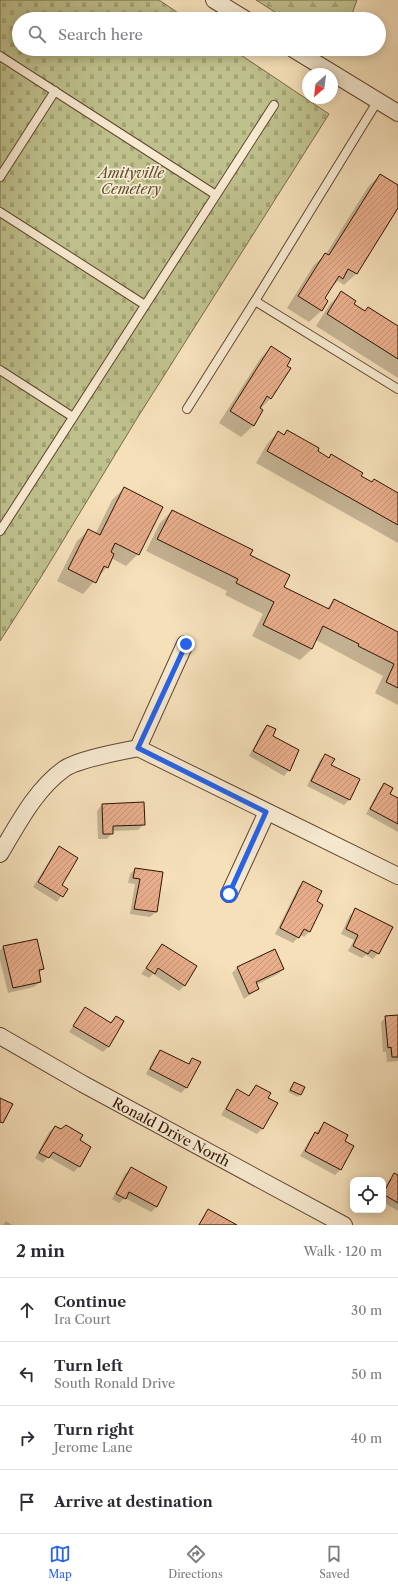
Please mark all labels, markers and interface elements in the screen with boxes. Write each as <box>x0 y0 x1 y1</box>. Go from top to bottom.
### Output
search box <box>12 12 386 56</box>
icon: search <box>26 23 48 45</box>
text: Search here <box>58 25 143 44</box>
north arrow <box>302 68 338 104</box>
park label: Amityville Cemetery <box>96 164 165 198</box>
route end <box>177 635 195 653</box>
route start <box>220 885 238 903</box>
street label: Ronald Drive North <box>109 1093 233 1171</box>
map controls <box>350 1177 386 1213</box>
button: locate <box>350 1177 386 1213</box>
text: 2 min <box>16 1241 65 1261</box>
text: Walk · 120 m <box>304 1243 382 1259</box>
text: Continue <box>54 1292 126 1311</box>
icon: ahead <box>16 1299 38 1321</box>
text: 30 m <box>351 1302 382 1318</box>
text: Ira Court <box>54 1311 111 1327</box>
text: Turn left <box>54 1356 123 1375</box>
icon: left <box>16 1363 38 1385</box>
text: 50 m <box>351 1366 382 1382</box>
text: South Ronald Drive <box>54 1375 175 1391</box>
text: Turn right <box>54 1420 134 1439</box>
icon: right <box>16 1427 38 1449</box>
text: 40 m <box>351 1430 382 1446</box>
text: Jerome Lane <box>54 1439 133 1455</box>
icon: arrive <box>16 1491 38 1513</box>
text: Arrive at destination <box>54 1492 213 1511</box>
tab: Map <box>48 1543 72 1581</box>
tab: Directions <box>168 1543 223 1581</box>
tab: Saved <box>319 1543 350 1581</box>

